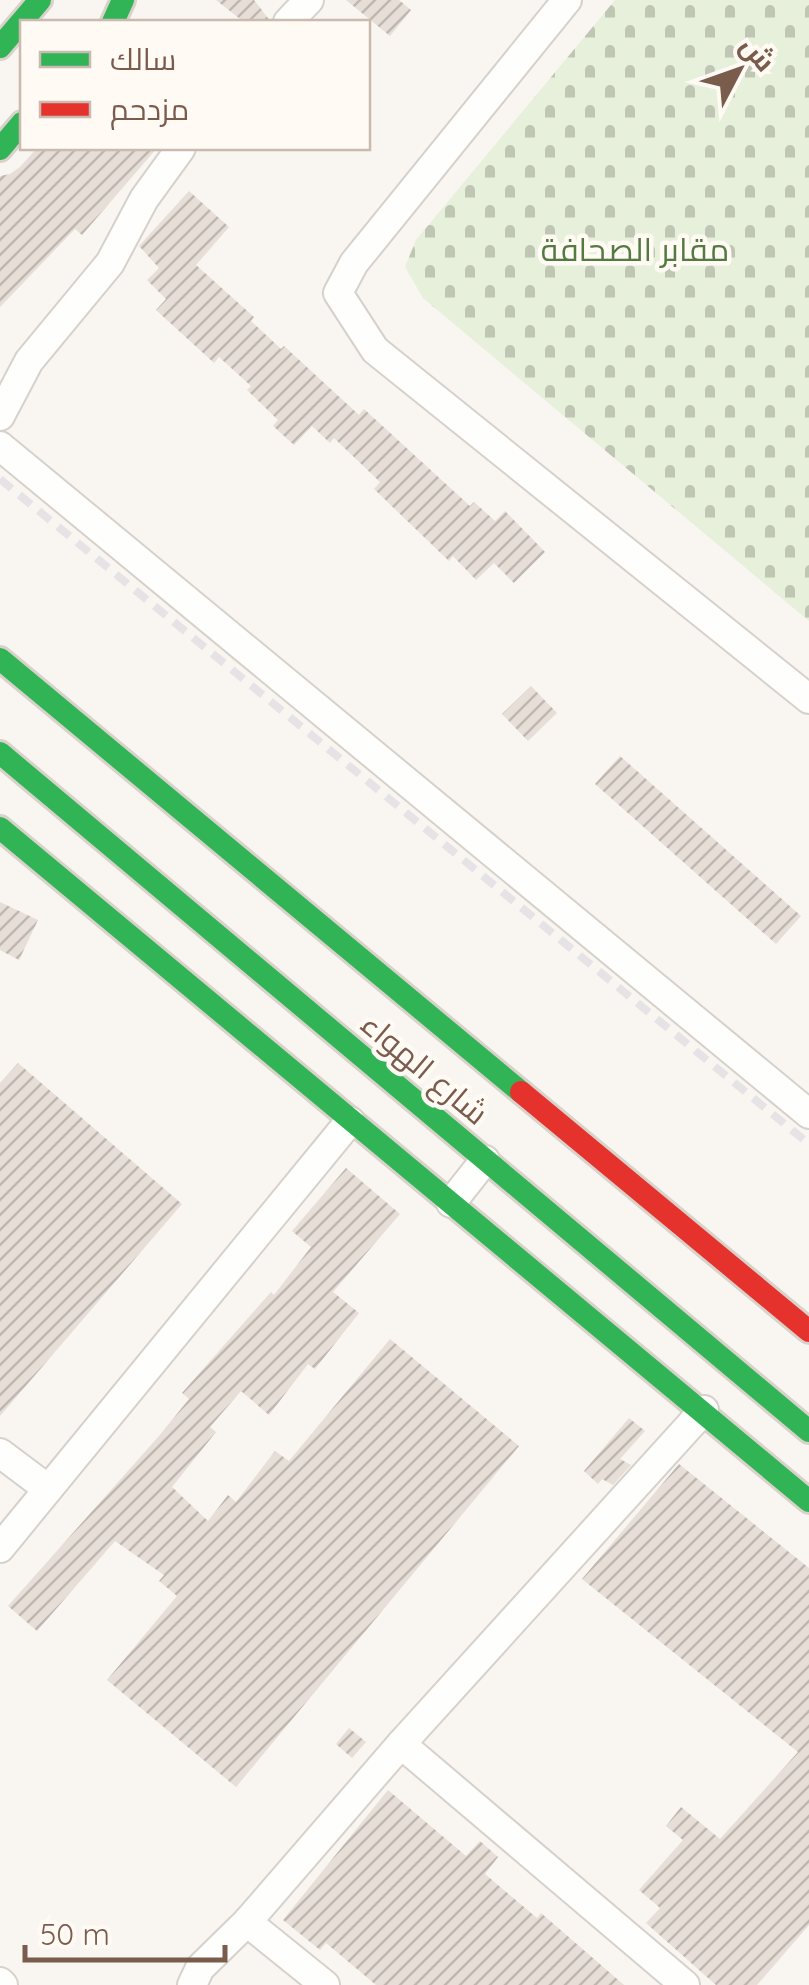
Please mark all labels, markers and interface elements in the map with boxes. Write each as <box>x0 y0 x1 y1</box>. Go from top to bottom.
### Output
legend <box>20 20 370 150</box>
north arrow <box>689 20 789 120</box>
text: ش <box>733 28 783 78</box>
text: سالك <box>110 40 176 78</box>
text: مزدحم <box>110 90 189 130</box>
park label: مقابر الصحافة <box>541 229 729 269</box>
street label: شارع الهواء <box>351 1003 497 1135</box>
scale bar <box>25 1900 225 1962</box>
text: 50 m <box>40 1915 110 1953</box>

